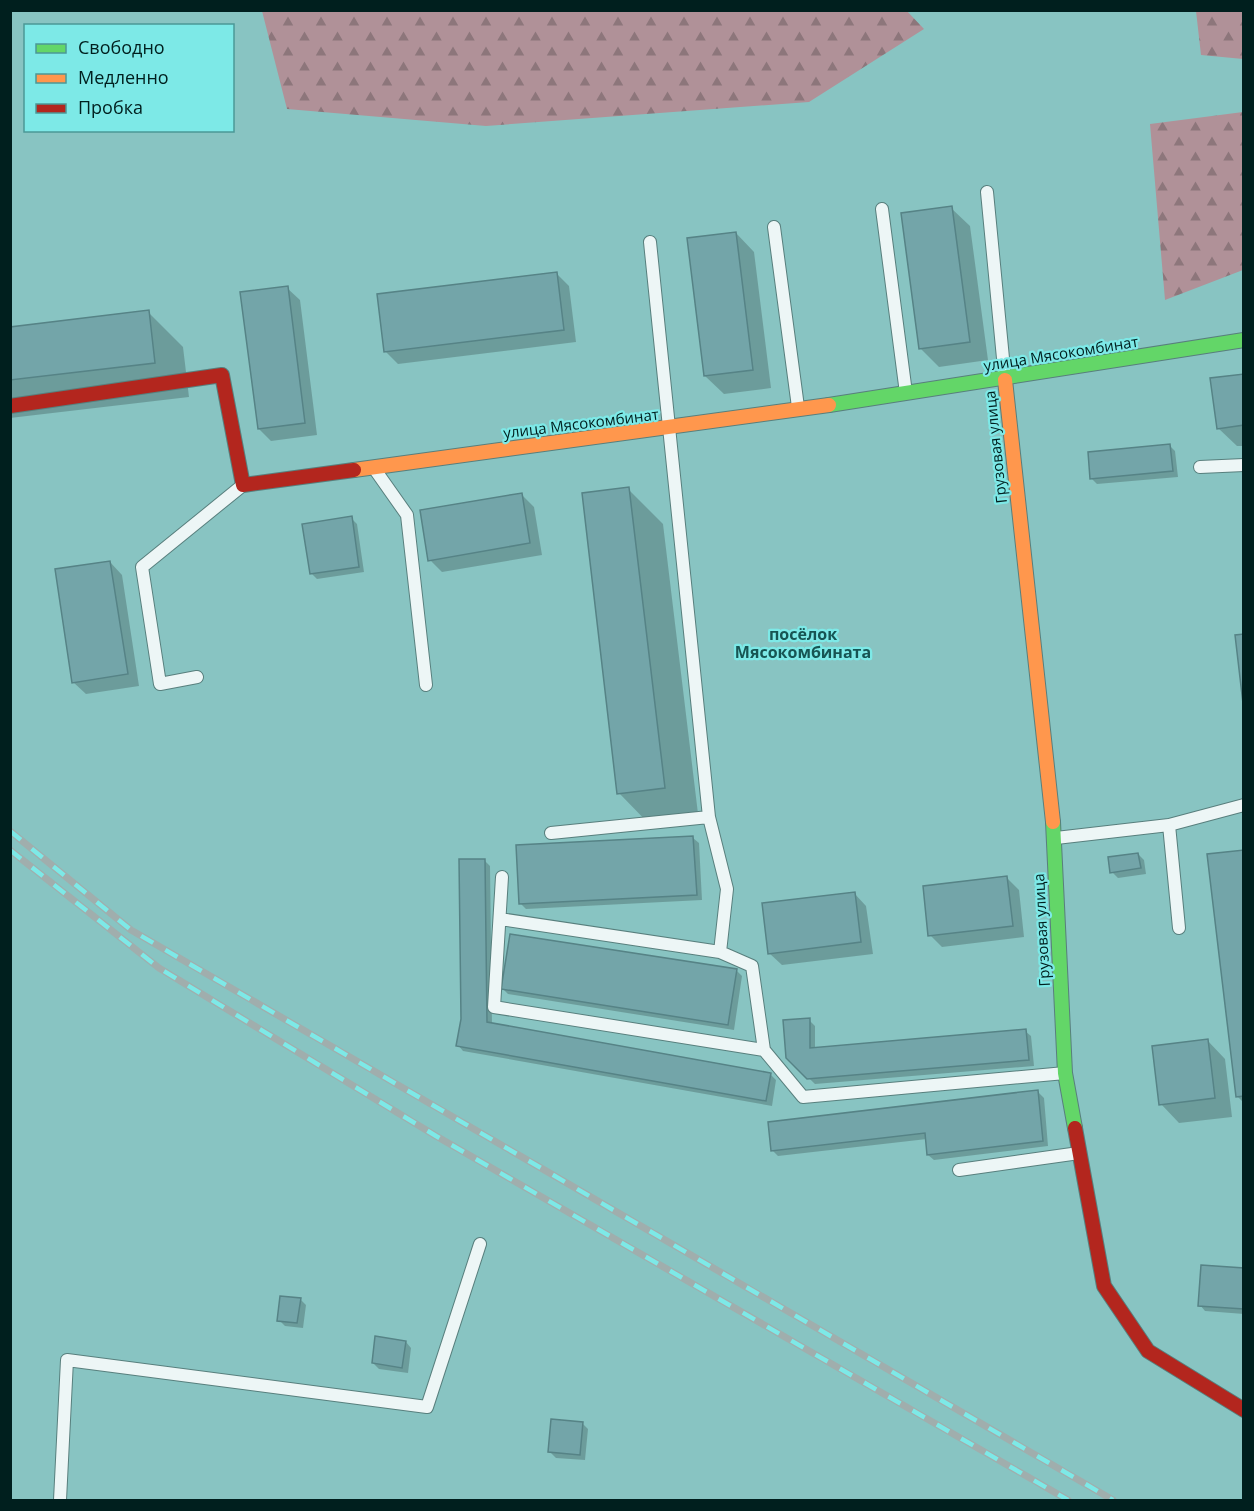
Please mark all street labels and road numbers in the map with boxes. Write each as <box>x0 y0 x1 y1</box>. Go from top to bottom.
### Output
street label: улица Мясокомбинат <box>982 331 1140 375</box>
street label: Грузовая улица <box>979 390 1011 504</box>
street label: улица Мясокомбинат <box>502 404 660 442</box>
street label: Грузовая улица <box>1028 873 1054 987</box>

